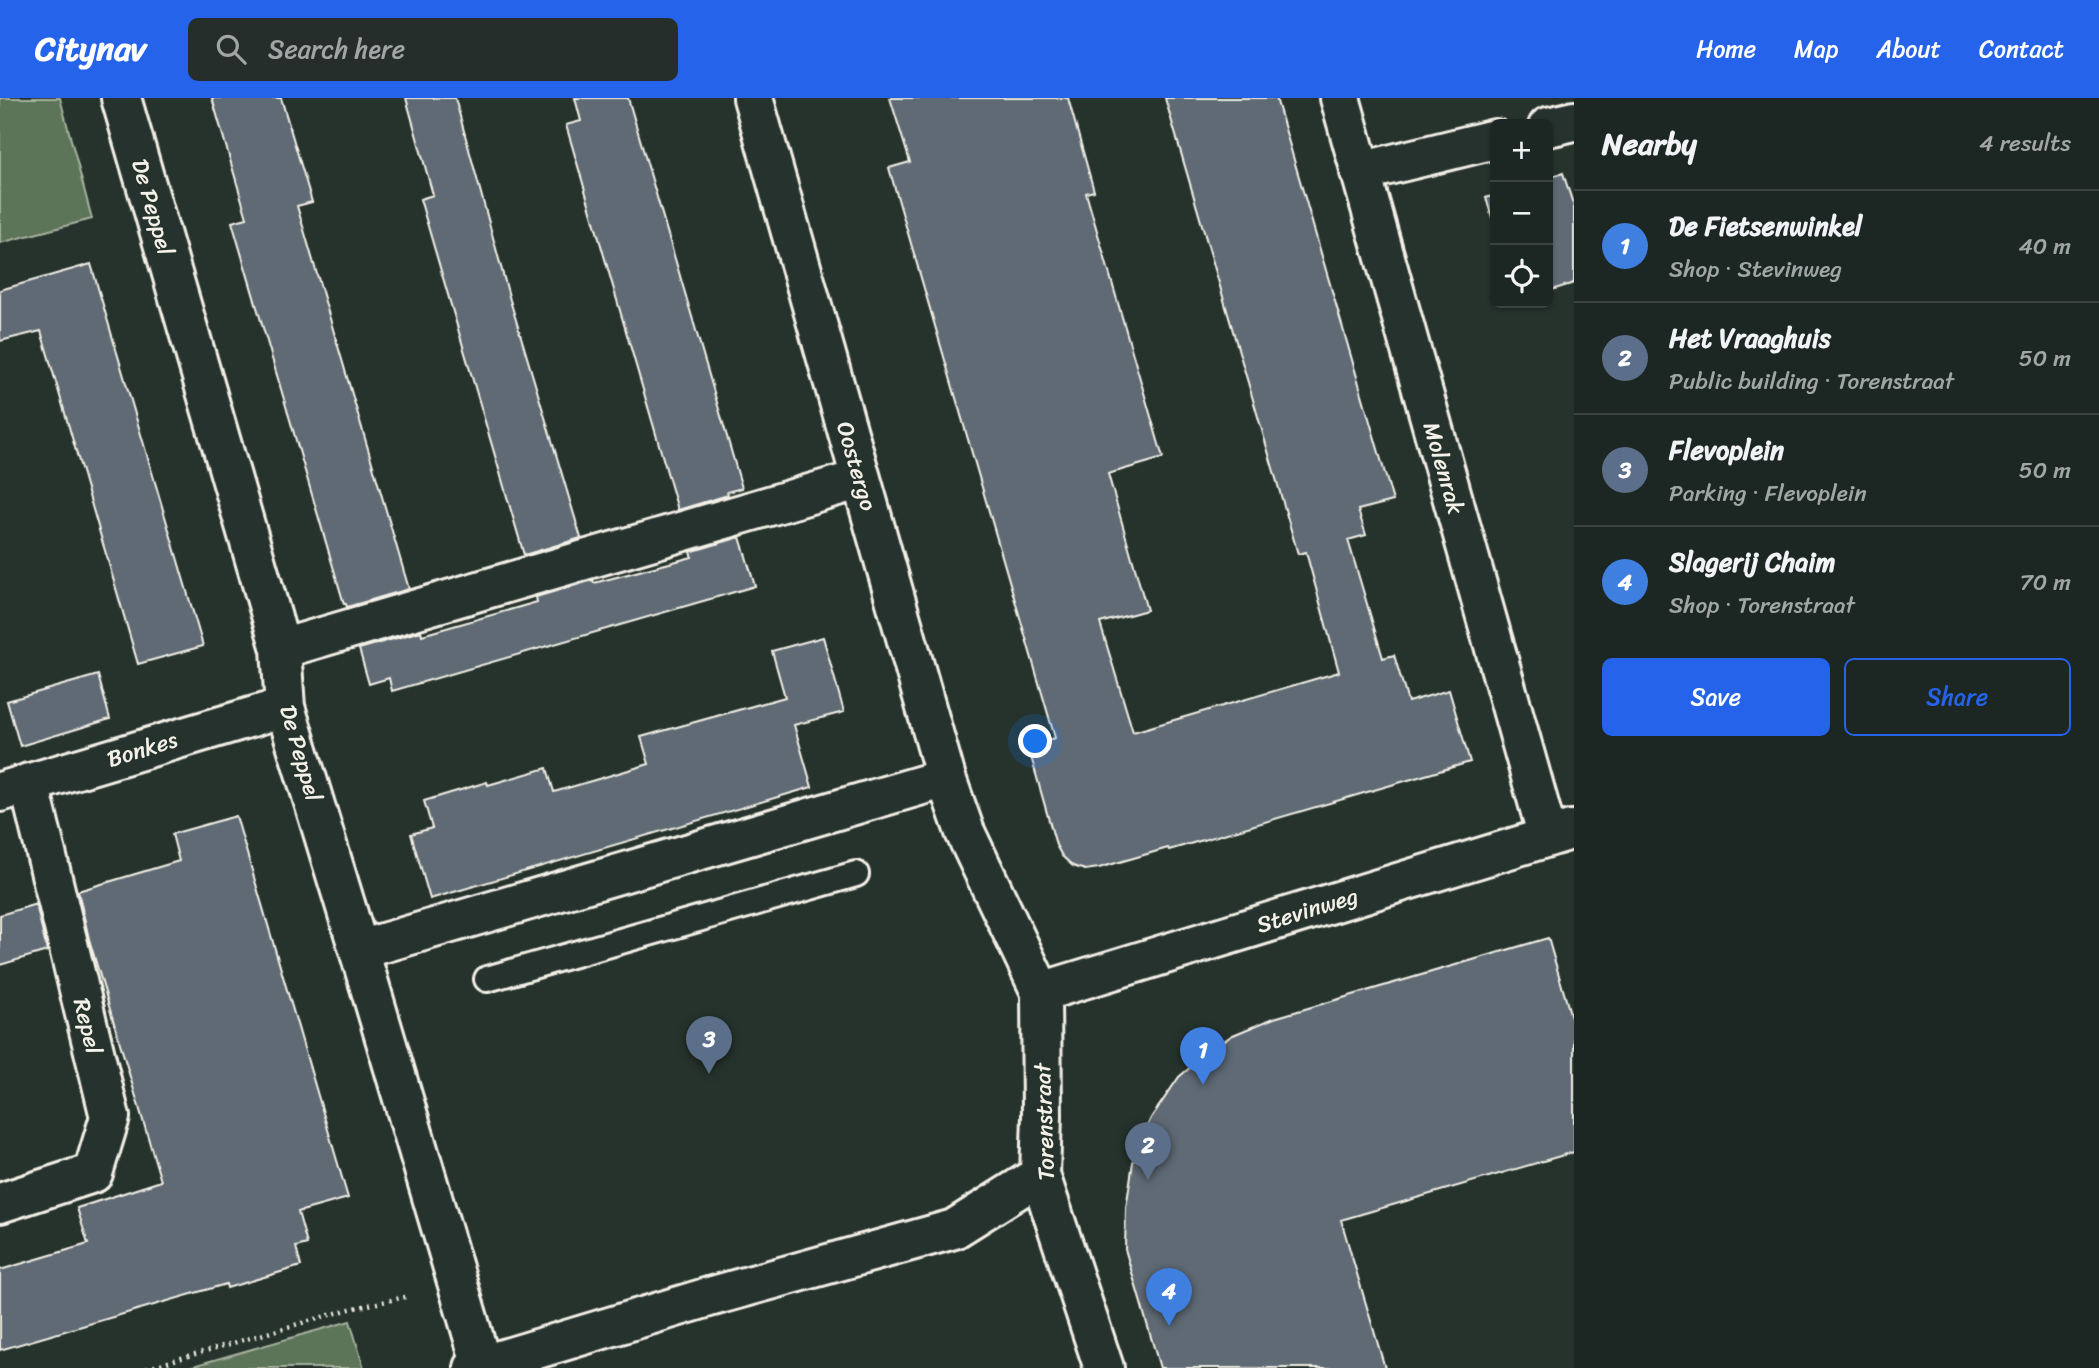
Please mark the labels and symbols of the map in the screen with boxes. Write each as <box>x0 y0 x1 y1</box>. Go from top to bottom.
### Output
street label: De Peppel <box>119 154 186 261</box>
street label: Oostergo <box>824 417 889 516</box>
street label: Molenrak <box>1411 417 1476 520</box>
street label: De Peppel <box>267 700 334 807</box>
street label: Bonkes <box>102 719 183 780</box>
your location <box>1018 724 1052 758</box>
street label: Stevinweg <box>1251 875 1363 945</box>
street label: Repel <box>61 994 114 1059</box>
pin: 3 <box>686 1016 732 1074</box>
pin: 1 <box>1180 1027 1226 1085</box>
street label: Torenstraat <box>1022 1061 1067 1181</box>
pin: 2 <box>1125 1122 1171 1180</box>
pin: 4 <box>1146 1268 1192 1326</box>

